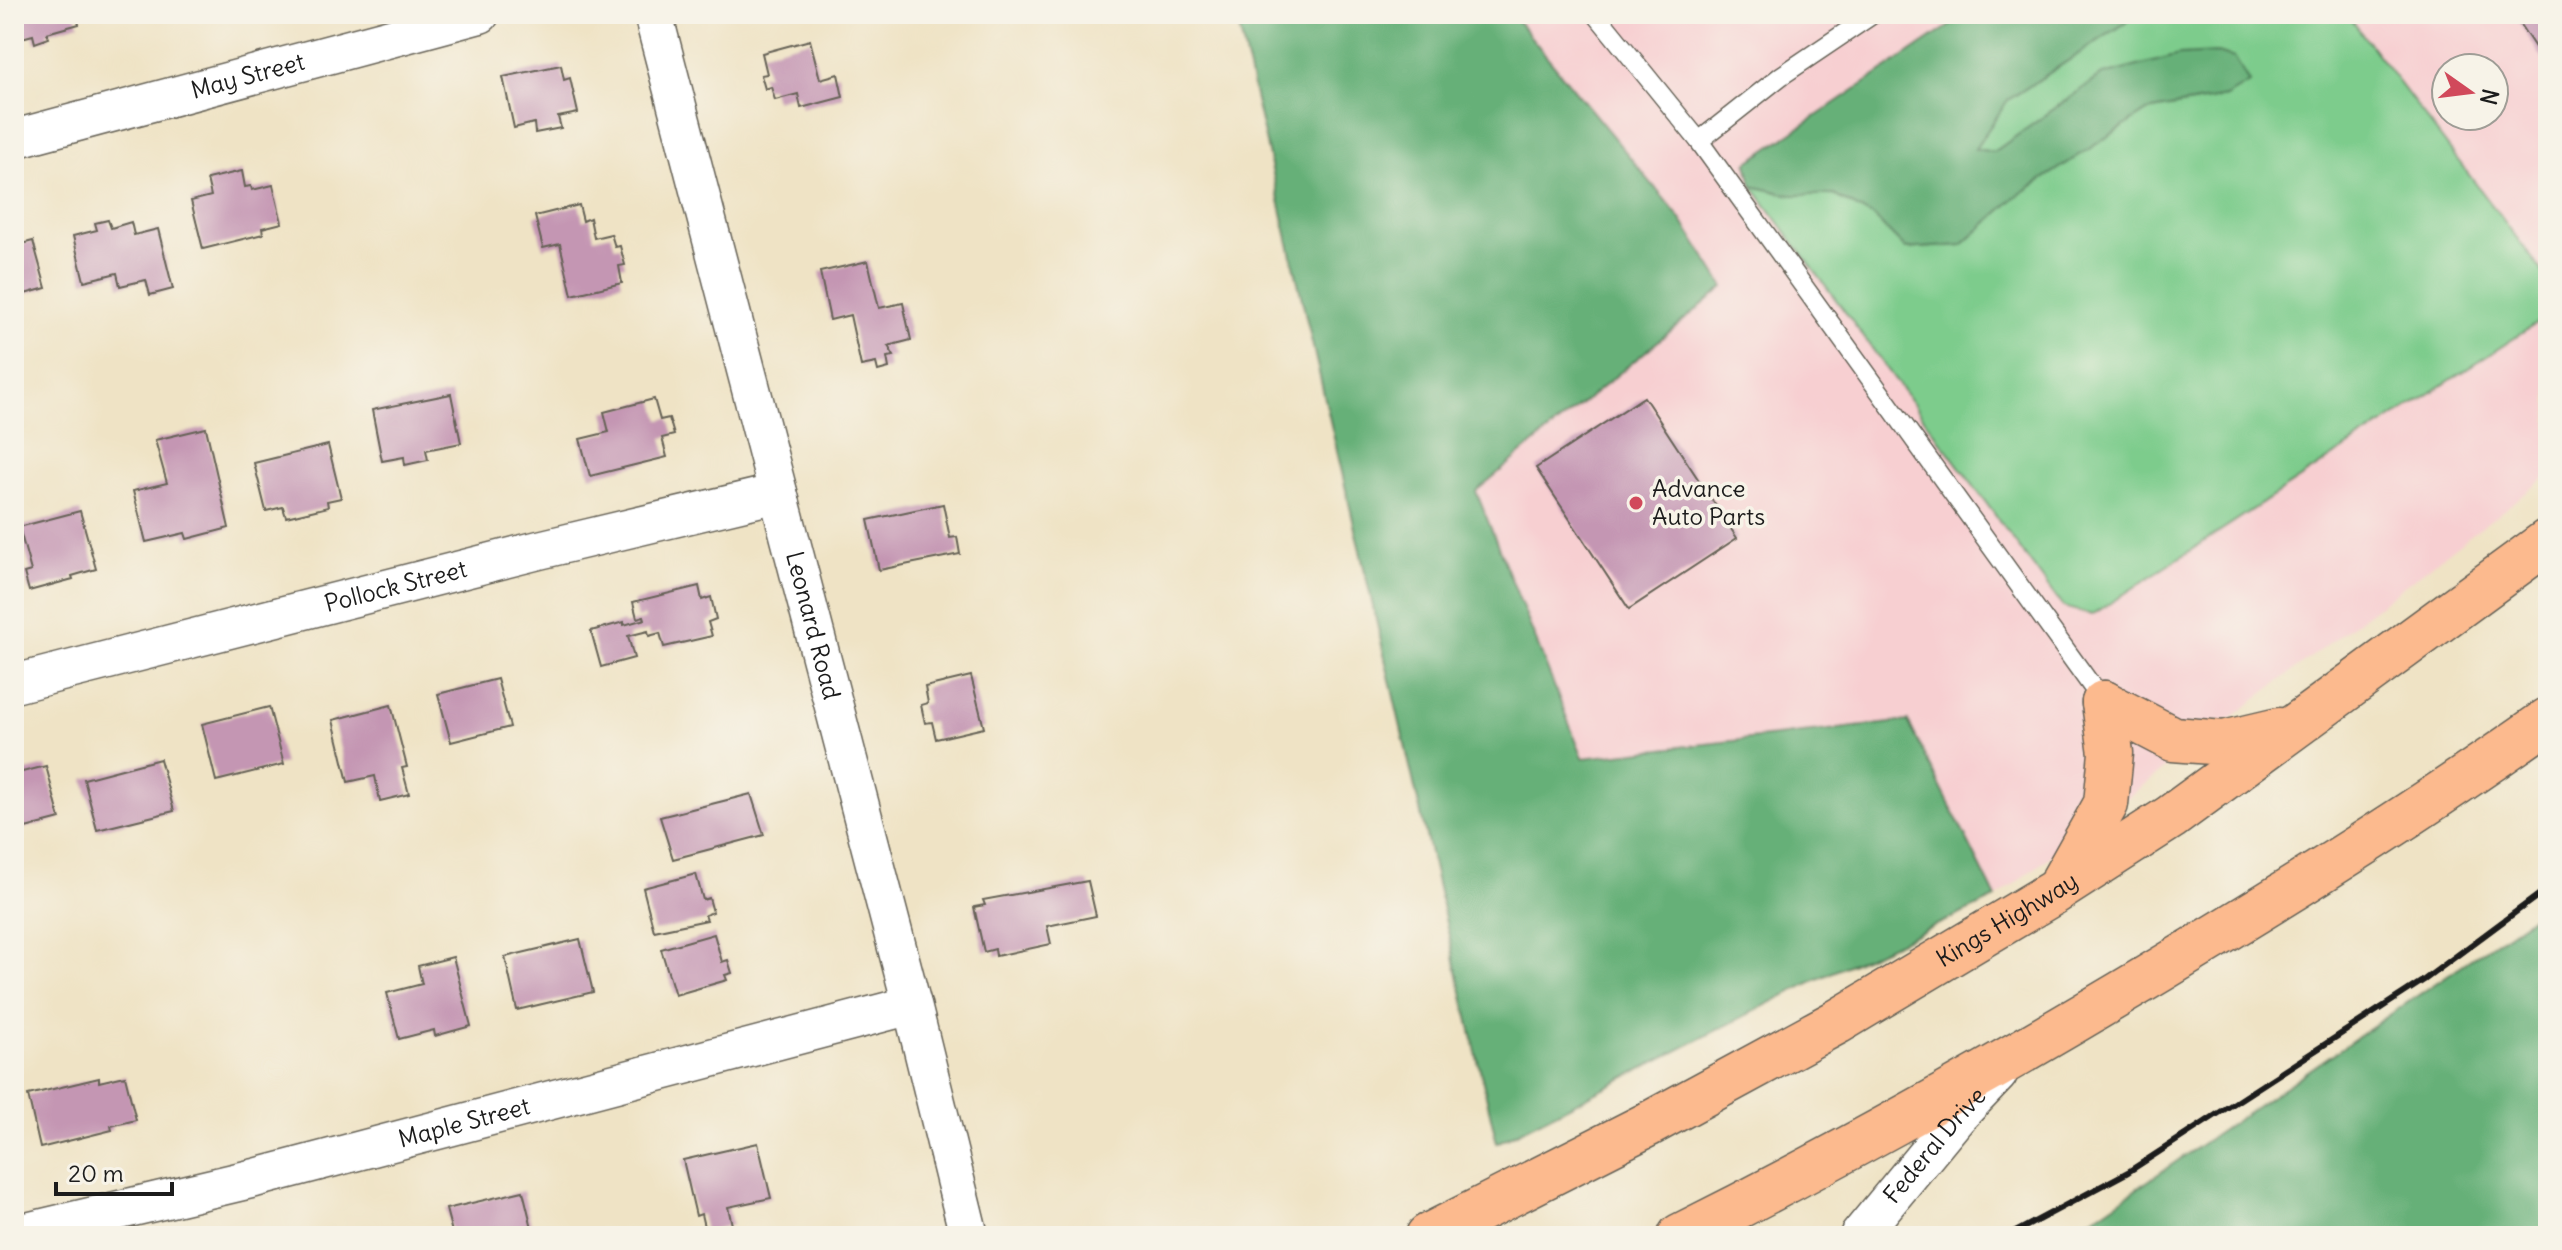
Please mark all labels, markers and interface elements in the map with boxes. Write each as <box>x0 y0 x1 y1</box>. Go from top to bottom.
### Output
street label: May Street <box>187 46 308 105</box>
north arrow <box>2430 52 2510 132</box>
text: N <box>2474 86 2505 108</box>
place label: Advance Auto Parts <box>1652 473 1765 531</box>
marker: Advance Auto Parts <box>1627 494 1645 512</box>
street label: Leonard Road <box>780 548 848 703</box>
street label: Pollock Street <box>321 553 470 618</box>
street label: Kings Highway <box>1930 865 2083 973</box>
street label: Federal Drive <box>1876 1080 1992 1209</box>
street label: Maple Street <box>395 1090 533 1154</box>
scale bar <box>56 1146 172 1196</box>
text: 20 m <box>68 1158 124 1188</box>

